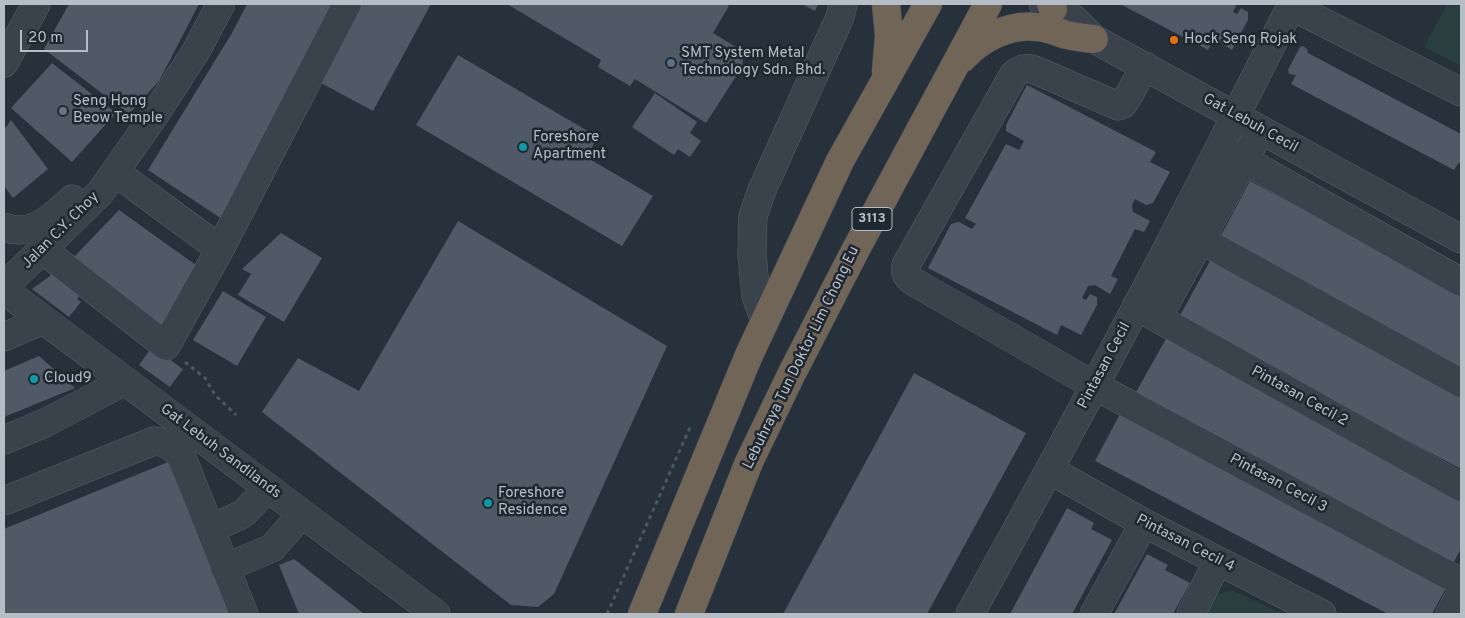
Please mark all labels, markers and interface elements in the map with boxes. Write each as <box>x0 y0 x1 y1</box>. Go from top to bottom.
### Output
scale bar <box>22 20 90 52</box>
text: 20 m <box>28 29 63 48</box>
place label: Hock Seng Rojak <box>1184 31 1297 49</box>
marker: Hock Seng Rojak <box>1168 34 1180 46</box>
place label: SMT System Metal Technology Sdn. Bhd. <box>681 45 825 80</box>
marker: SMT System Metal Technology Sdn. Bhd. <box>665 57 677 69</box>
street label: Gat Lebuh Cecil <box>1199 90 1301 158</box>
place label: Seng Hong Beow Temple <box>73 93 163 128</box>
marker: Seng Hong Beow Temple <box>57 105 69 117</box>
place label: Foreshore Apartment <box>533 129 606 164</box>
marker: Foreshore Apartment <box>517 141 529 153</box>
street label: Jalan C.Y. Choy <box>19 189 103 273</box>
road number: 3113 <box>852 208 892 230</box>
street label: Lebuhraya Tun Doktor Lim Chong Eu <box>740 244 864 472</box>
street label: Pintasan Cecil <box>1075 320 1135 412</box>
street label: Pintasan Cecil 2 <box>1247 363 1351 431</box>
place label: Cloud9 <box>44 370 92 388</box>
marker: Cloud9 <box>28 373 40 385</box>
street label: Gat Lebuh Sandilands <box>156 401 284 503</box>
street label: Pintasan Cecil 3 <box>1226 451 1330 517</box>
place label: Foreshore Residence <box>498 485 567 520</box>
marker: Foreshore Residence <box>482 497 494 509</box>
street label: Pintasan Cecil 4 <box>1133 511 1237 577</box>

